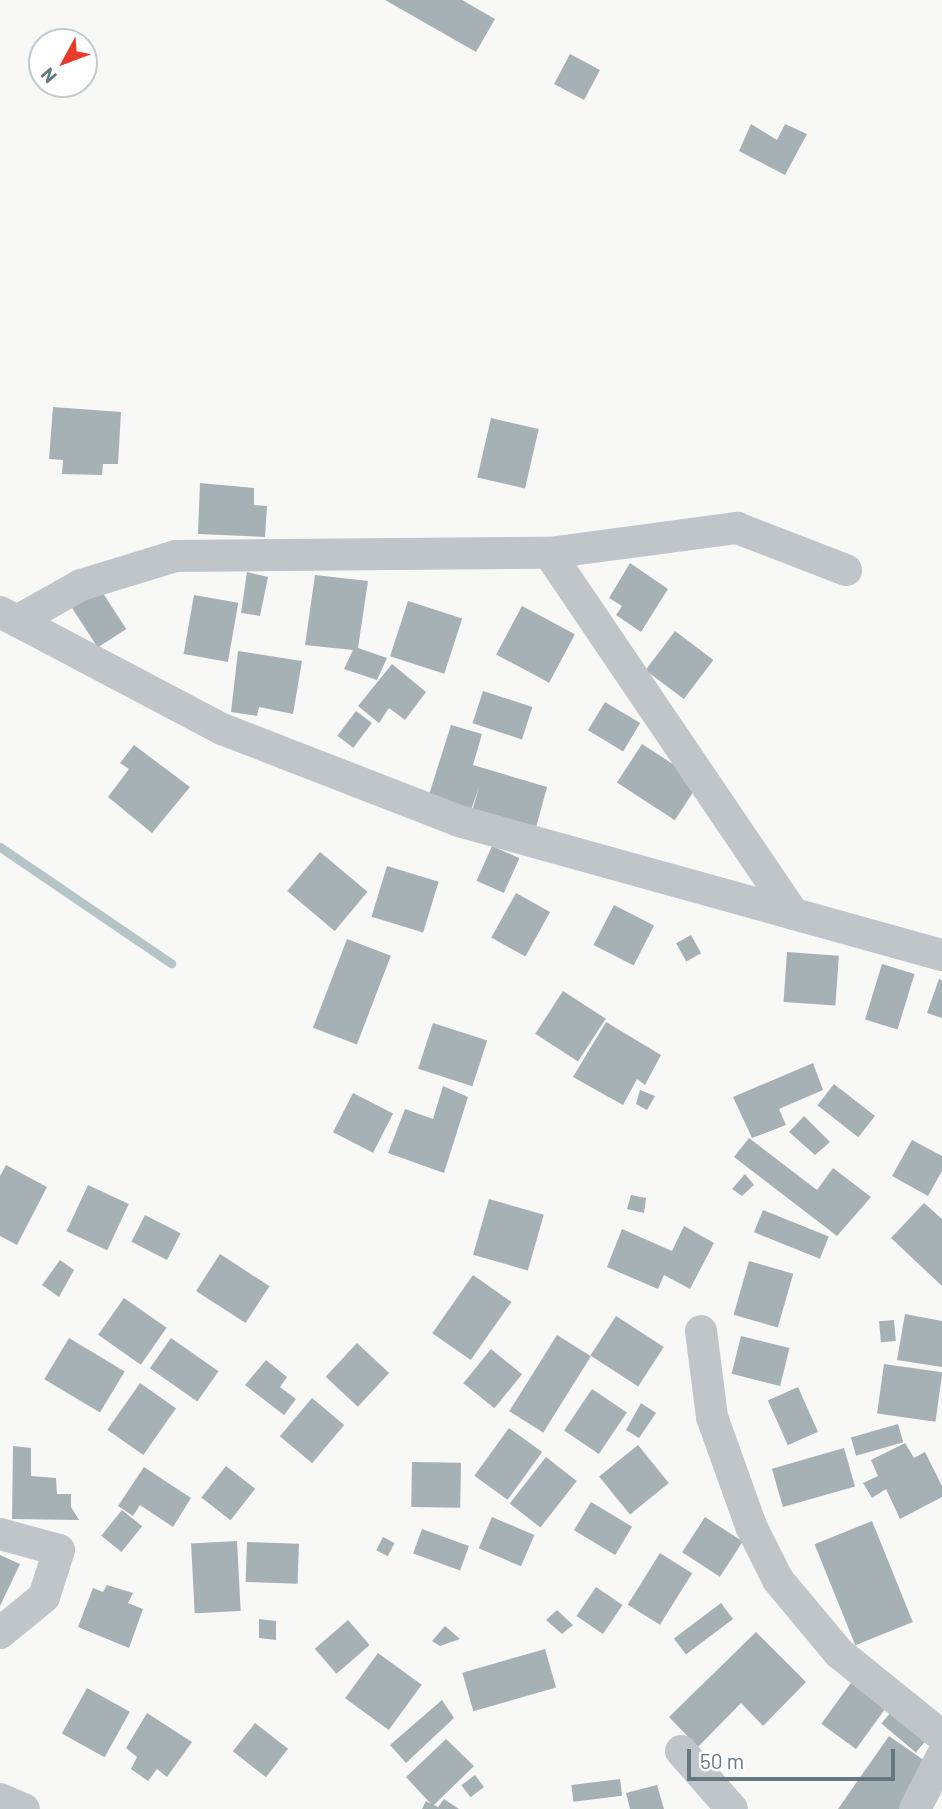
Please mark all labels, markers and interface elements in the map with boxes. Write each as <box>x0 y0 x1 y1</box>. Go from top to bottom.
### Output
north arrow <box>28 28 98 98</box>
text: N <box>35 63 61 88</box>
scale bar <box>690 1736 898 1780</box>
text: 50 m <box>700 1748 744 1773</box>

